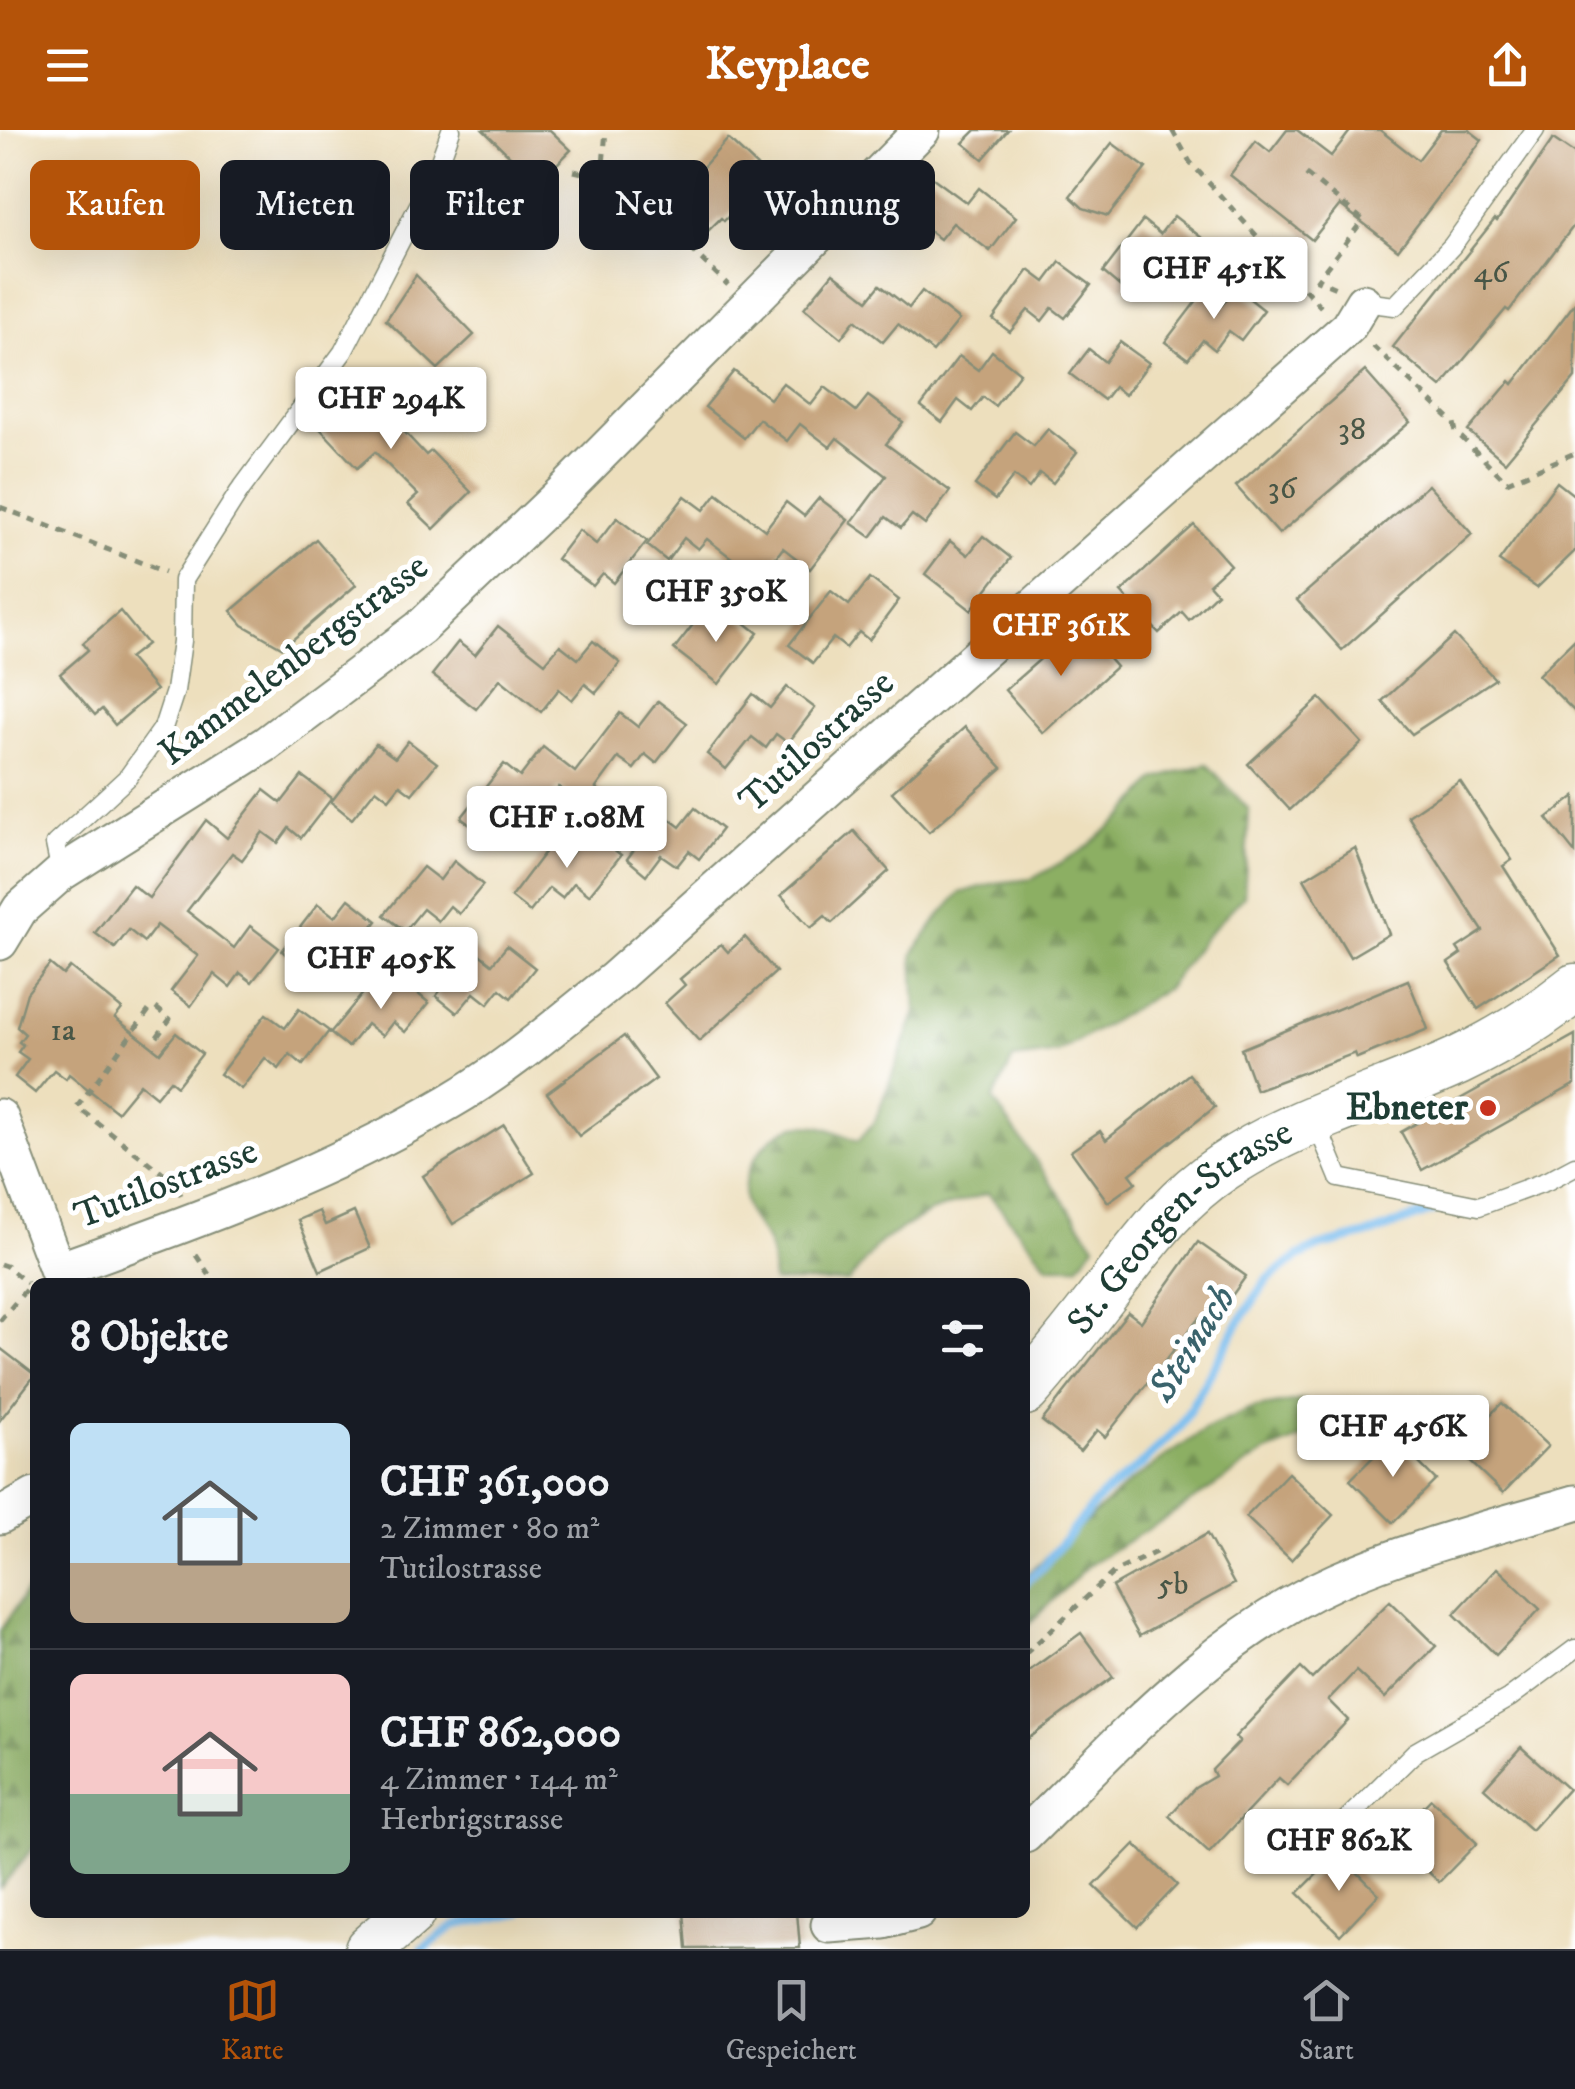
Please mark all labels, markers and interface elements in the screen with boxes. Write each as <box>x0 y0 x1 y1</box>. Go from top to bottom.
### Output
text: Keyplace <box>705 37 870 93</box>
icon: menu <box>40 38 95 93</box>
icon: share <box>1480 38 1535 93</box>
chip: Kaufen <box>30 160 200 250</box>
chip: Mieten <box>220 160 390 250</box>
chip: Filter <box>410 160 559 250</box>
chip: Neu <box>579 160 709 250</box>
chip: Wohnung <box>729 160 935 250</box>
pin: CHF 451K <box>1111 237 1317 322</box>
text: CHF 451K <box>1143 249 1285 289</box>
house number: 46 <box>1473 253 1510 293</box>
pin: CHF 294K <box>288 367 494 452</box>
text: CHF 294K <box>317 379 465 419</box>
house number: 38 <box>1338 410 1366 450</box>
house number: 36 <box>1268 469 1298 509</box>
street label: Kammelenbergstrasse <box>150 543 438 777</box>
pin: CHF 350K <box>613 560 819 645</box>
text: CHF 350K <box>645 572 787 612</box>
pin: CHF 361K <box>958 594 1164 679</box>
text: CHF 361K <box>992 606 1130 646</box>
street label: Tutilostrasse <box>729 660 905 824</box>
pin: CHF 1.08M <box>453 786 681 871</box>
text: CHF 1.08M <box>489 798 645 838</box>
pin: CHF 405K <box>278 927 484 1012</box>
text: CHF 405K <box>307 939 455 979</box>
house number: 1a <box>50 1011 76 1051</box>
place label: Ebneter <box>1346 1084 1469 1132</box>
marker: Ebneter <box>1477 1097 1499 1119</box>
street label: St. Georgen-Strasse <box>1057 1108 1300 1345</box>
street label: Tutilostrasse <box>68 1127 264 1241</box>
water label: Steinach <box>1137 1277 1248 1412</box>
icon: filters <box>935 1311 990 1366</box>
text: 8 Objekte <box>70 1312 228 1364</box>
pin: CHF 456K <box>1290 1395 1496 1480</box>
text: CHF 456K <box>1319 1407 1467 1447</box>
text: CHF 361,000 <box>380 1457 610 1509</box>
icon: home <box>150 1463 270 1583</box>
text: 2 Zimmer · 80 m² <box>380 1509 599 1549</box>
text: Tutilostrasse <box>380 1549 542 1589</box>
house number: 5b <box>1158 1565 1188 1605</box>
text: CHF 862,000 <box>380 1708 621 1760</box>
icon: home <box>150 1714 270 1834</box>
text: 4 Zimmer · 144 m² <box>380 1760 618 1800</box>
text: Herbrigstrasse <box>380 1800 563 1840</box>
pin: CHF 862K <box>1236 1809 1442 1894</box>
text: CHF 862K <box>1266 1821 1412 1861</box>
tab: Karte <box>221 1973 284 2068</box>
tab: Gespeichert <box>726 1973 857 2068</box>
tab: Start <box>1299 1973 1354 2068</box>

